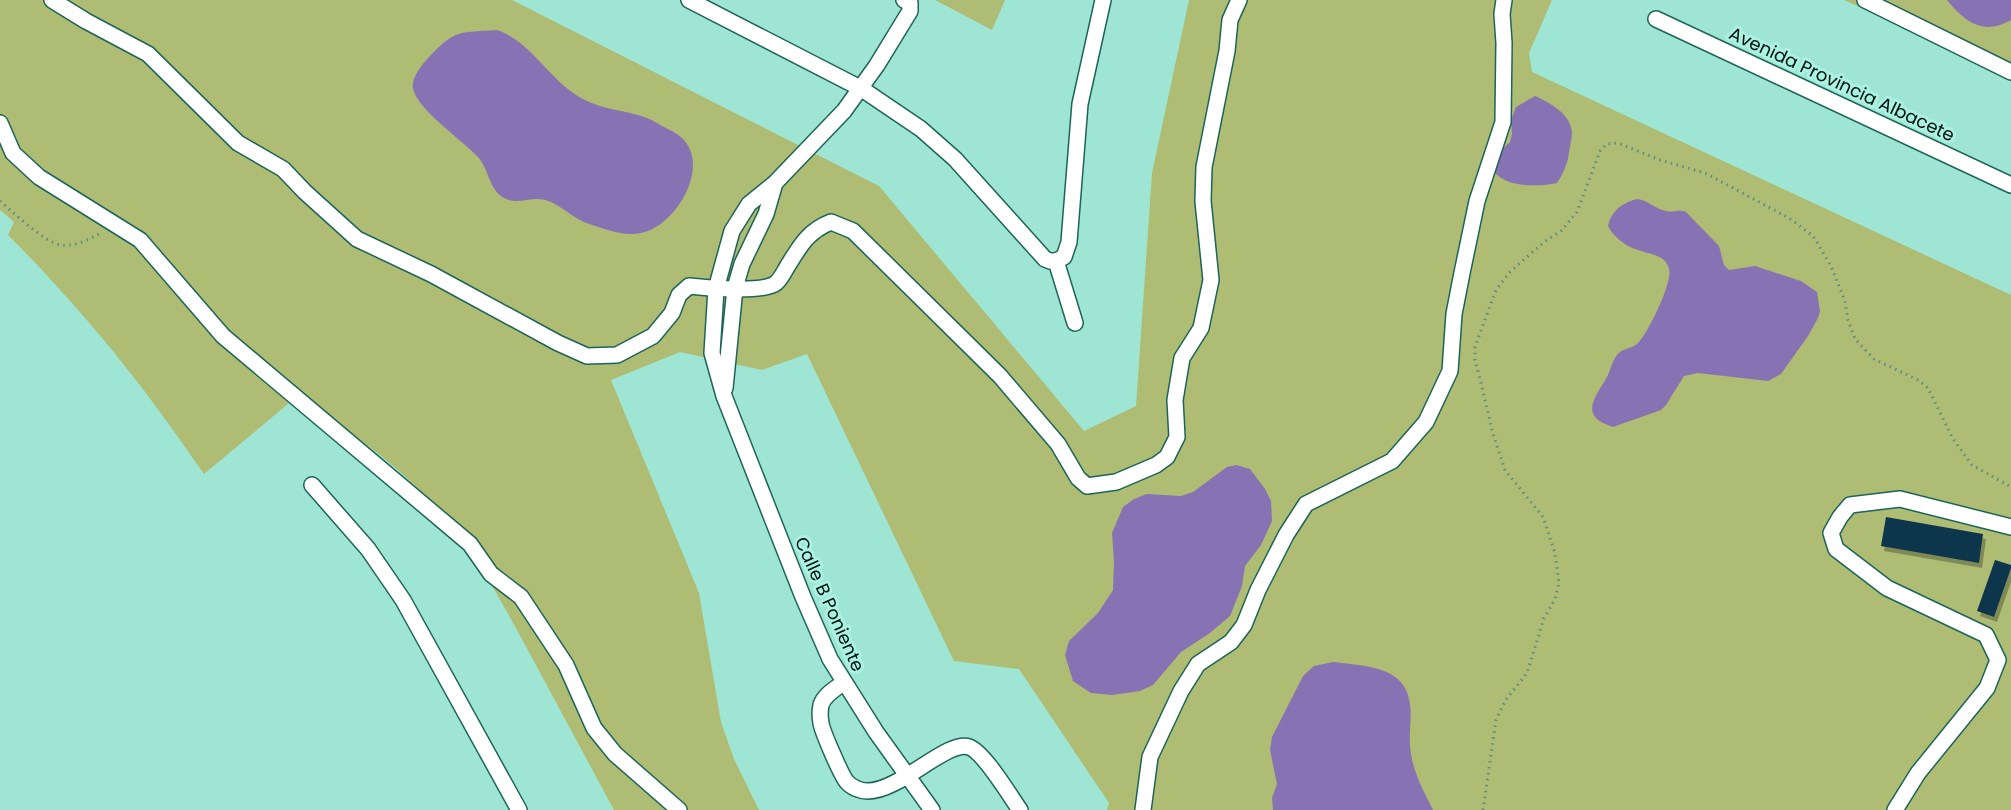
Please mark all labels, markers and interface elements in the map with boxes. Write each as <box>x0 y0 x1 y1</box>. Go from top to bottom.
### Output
street label: Avenida Provincia Albacete <box>1725 21 1959 147</box>
street label: Calle B Poniente <box>789 533 871 675</box>

